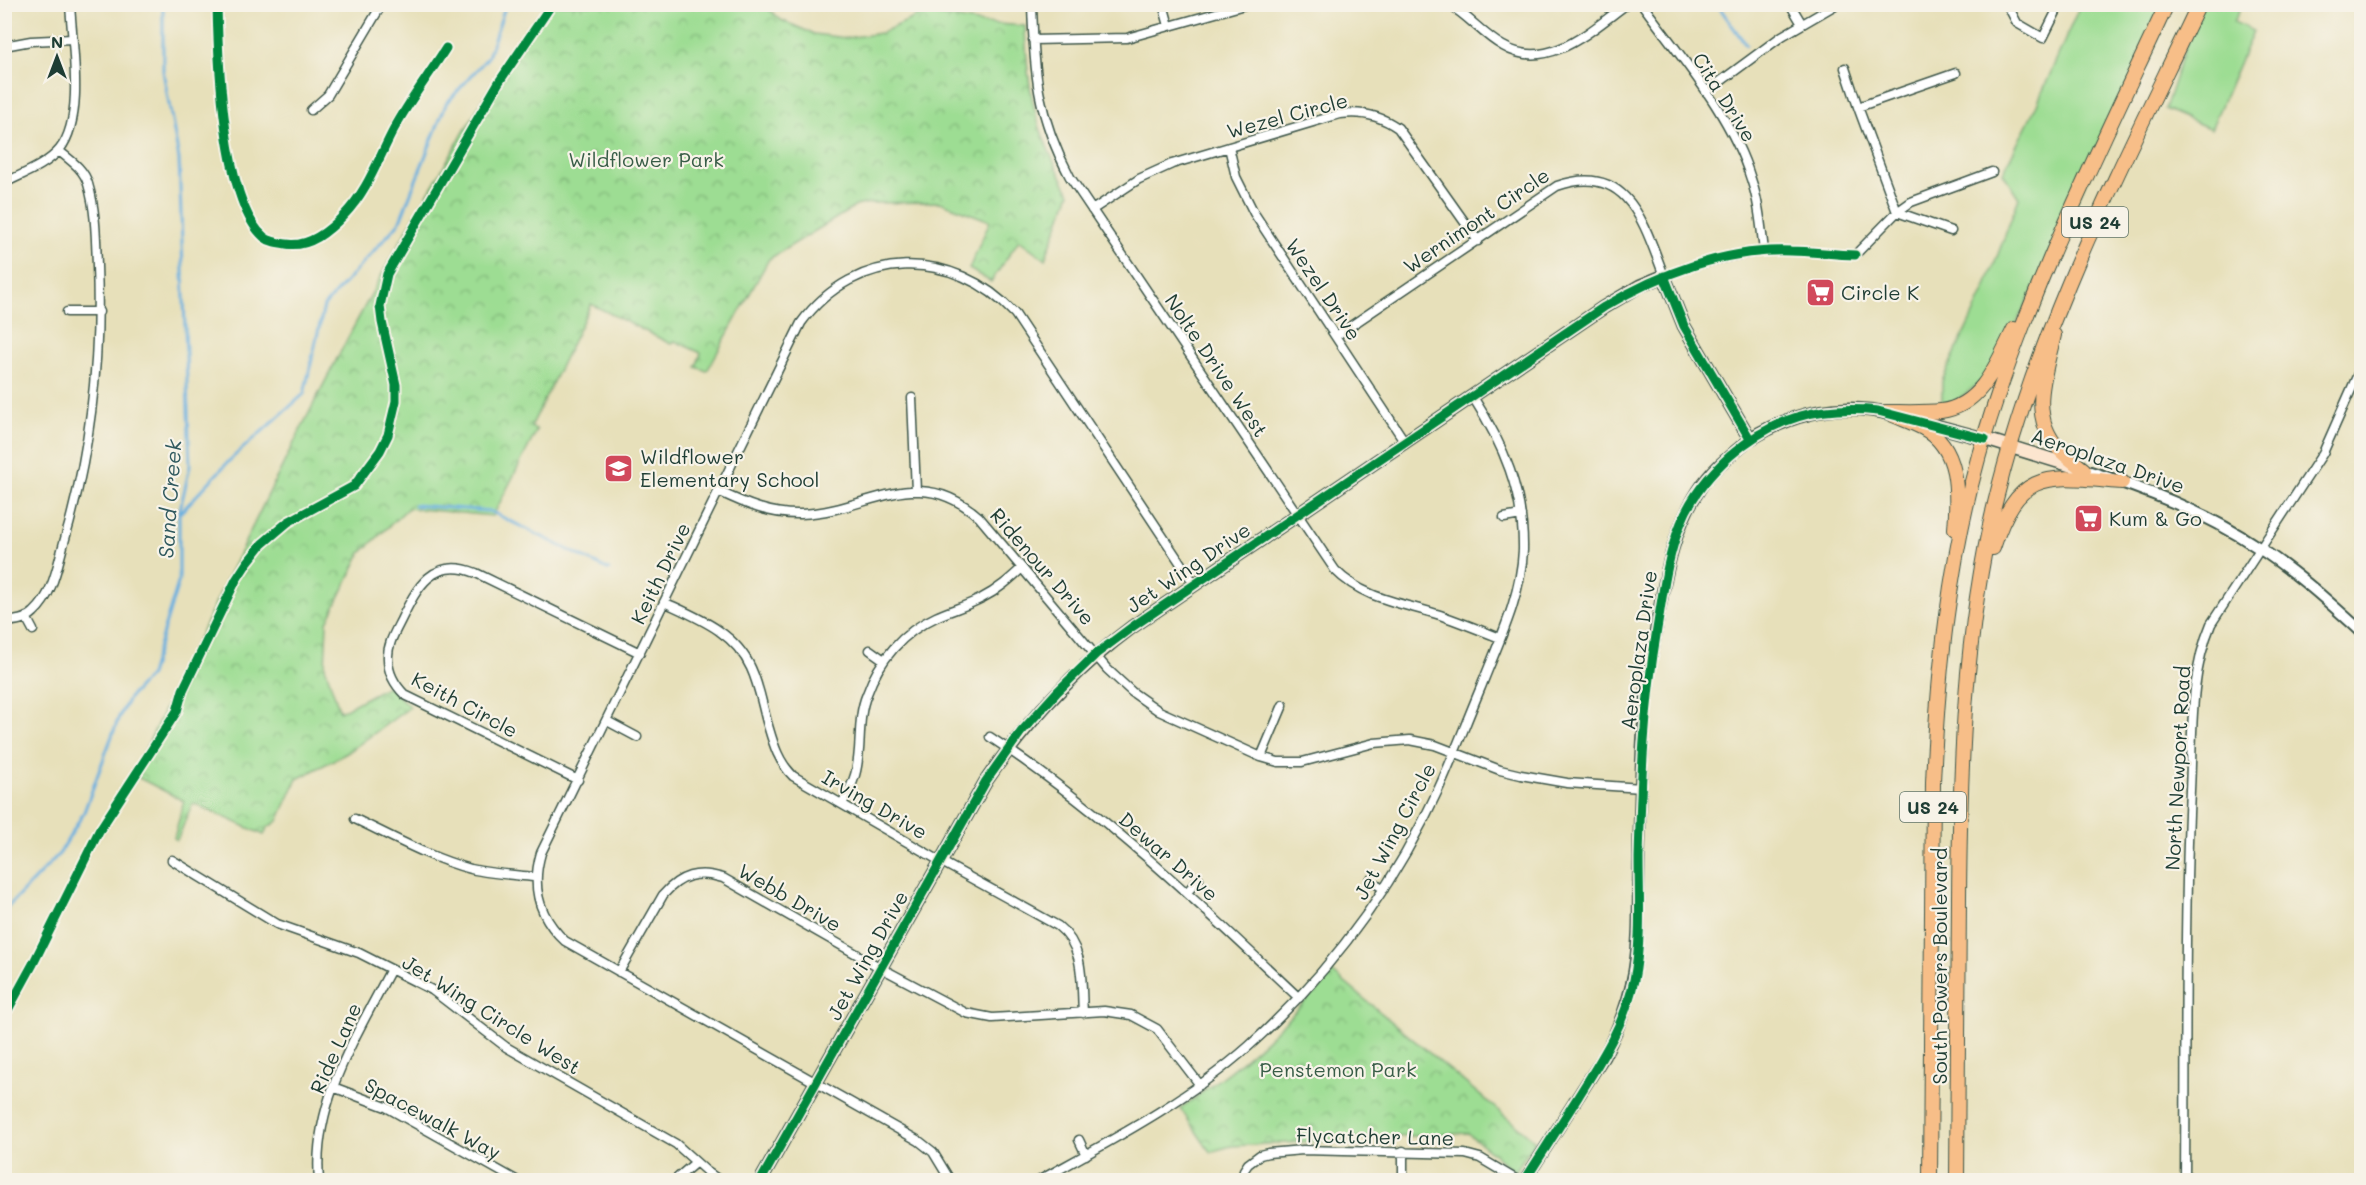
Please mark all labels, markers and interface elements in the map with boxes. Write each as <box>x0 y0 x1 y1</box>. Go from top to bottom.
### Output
north arrow <box>27 27 87 87</box>
text: N <box>51 31 63 52</box>
street label: Cita Drive <box>1687 47 1763 147</box>
street label: Wezel Circle <box>1224 86 1350 144</box>
park label: Wildflower Park <box>568 146 724 172</box>
street label: Wernimont Circle <box>1398 161 1554 279</box>
road number: US 24 <box>2062 207 2128 237</box>
street label: Wezel Drive <box>1280 233 1368 345</box>
supermarket icon: Circle K <box>1804 276 1836 308</box>
place label: Circle K <box>1841 279 1919 305</box>
street label: Nolte Drive West <box>1160 289 1274 441</box>
street label: Aeroplaza Drive <box>2028 422 2188 498</box>
water label: Sand Creek <box>151 438 187 559</box>
place label: Wildflower Elementary School <box>640 443 819 492</box>
school or university icon: Wildflower Elementary School <box>603 452 635 484</box>
street label: Ridenour Drive <box>985 502 1101 630</box>
supermarket icon: Kum & Go <box>2072 502 2104 534</box>
place label: Kum & Go <box>2109 505 2202 531</box>
street label: Jet Wing Drive <box>1121 516 1255 618</box>
street label: Keith Drive <box>624 518 696 628</box>
street label: Aeroplaza Drive <box>1614 569 1662 731</box>
street label: Keith Circle <box>407 665 523 743</box>
street label: North Newport Road <box>2159 665 2195 871</box>
street label: Jet Wing Circle <box>1347 758 1441 904</box>
street label: Irving Drive <box>818 763 932 845</box>
road number: US 24 <box>1900 792 1966 822</box>
street label: Dewar Drive <box>1114 806 1224 906</box>
street label: South Powers Boulevard <box>1926 847 1952 1085</box>
street label: Webb Drive <box>734 857 846 937</box>
street label: Jet Wing Drive <box>821 886 913 1024</box>
street label: Jet Wing Circle West <box>398 948 586 1080</box>
street label: Ride Lane <box>303 998 367 1098</box>
park label: Penstemon Park <box>1259 1056 1417 1082</box>
street label: Spacewalk Way <box>360 1071 506 1165</box>
street label: Flycatcher Lane <box>1296 1122 1454 1150</box>

